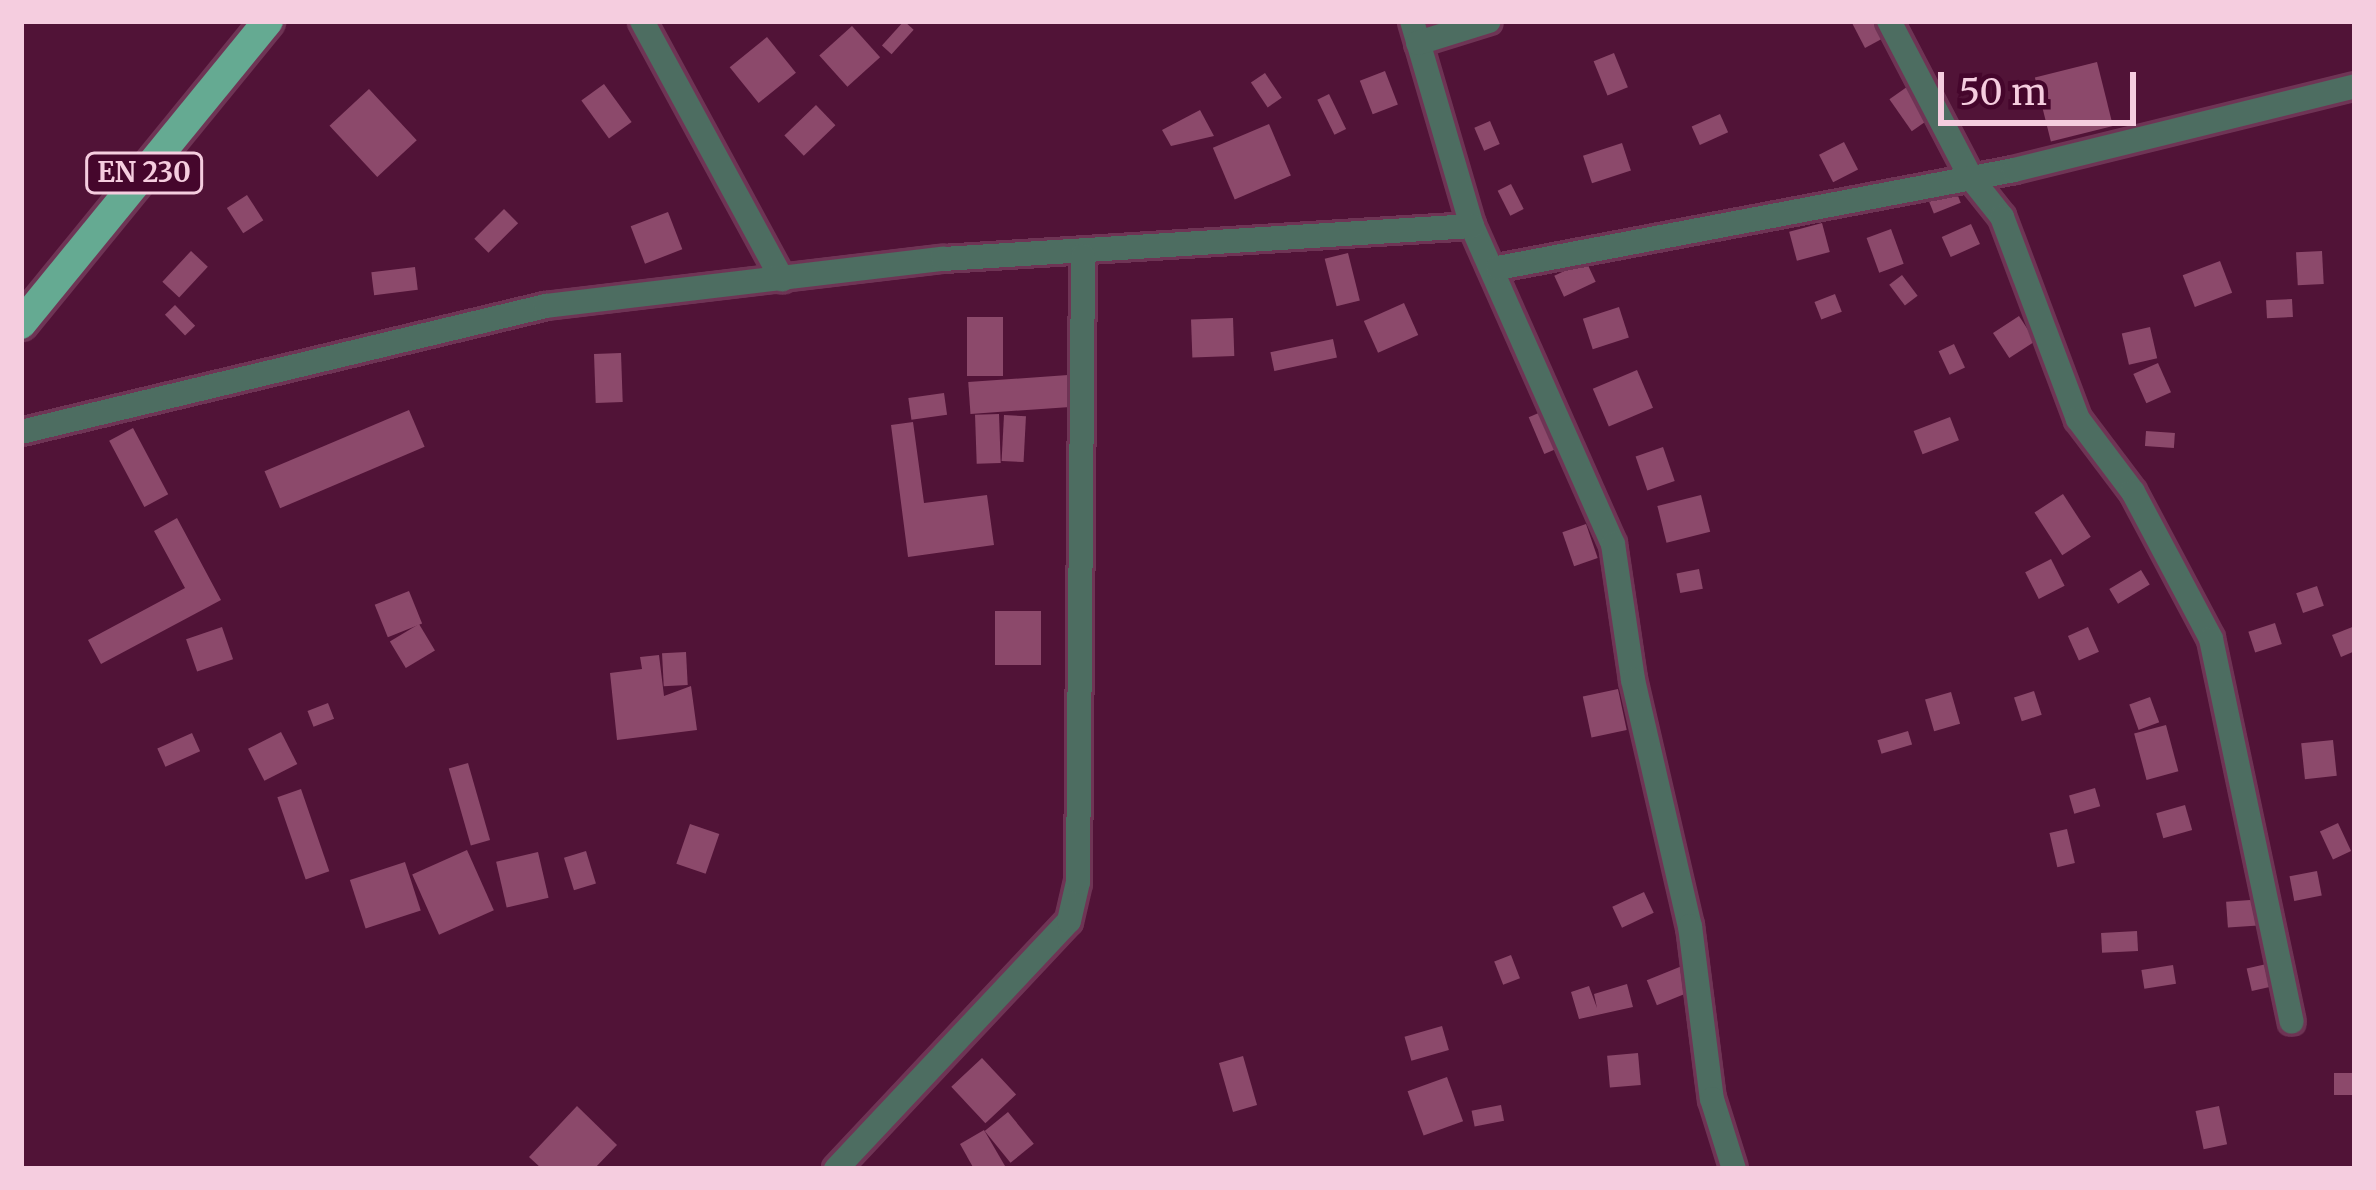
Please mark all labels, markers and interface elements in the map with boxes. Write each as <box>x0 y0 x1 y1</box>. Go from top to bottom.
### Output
scale bar <box>1944 48 2142 122</box>
text: 50 m <box>1959 70 2047 115</box>
road number: EN 230 <box>84 152 204 194</box>

